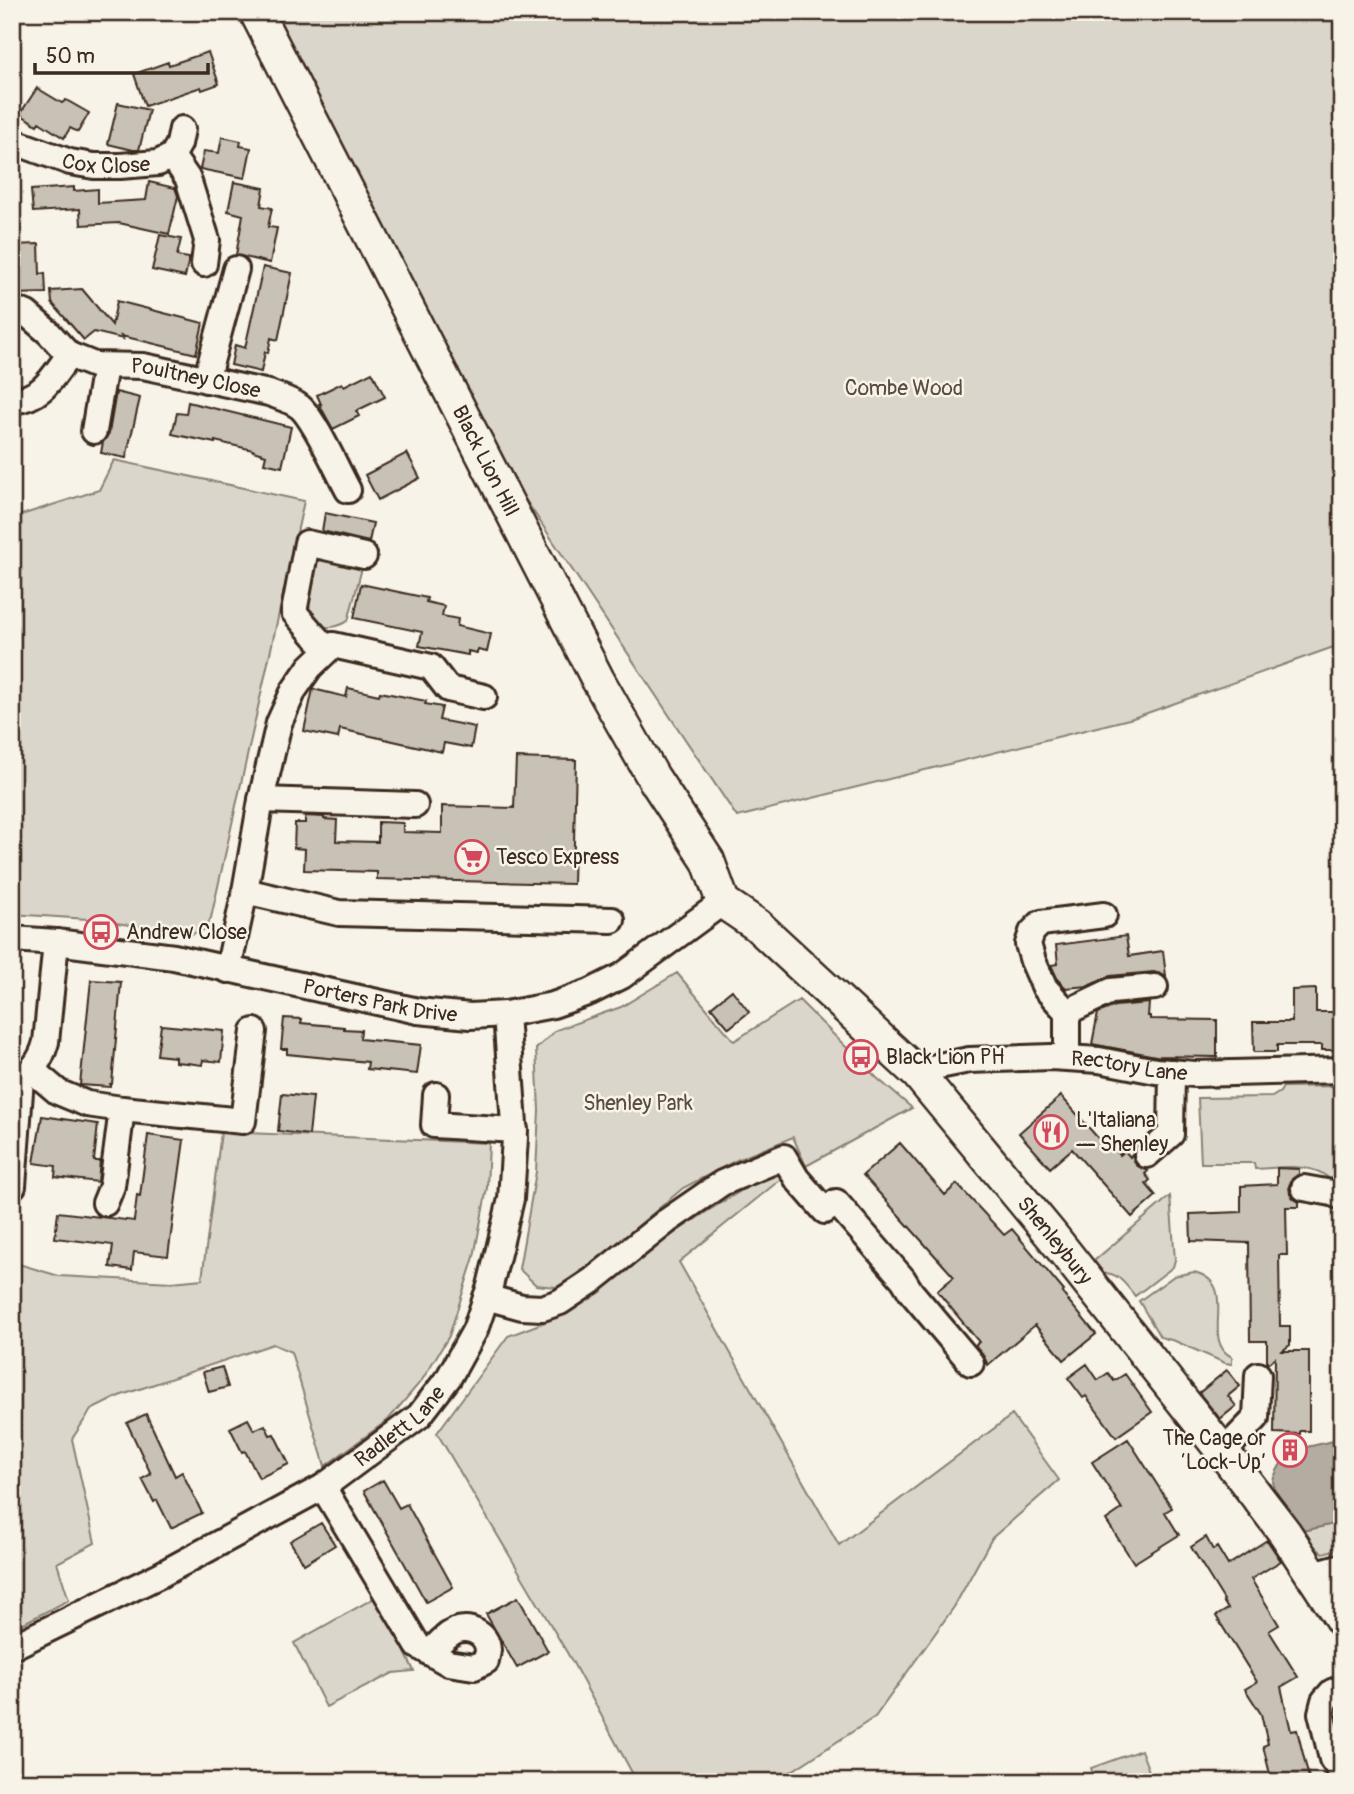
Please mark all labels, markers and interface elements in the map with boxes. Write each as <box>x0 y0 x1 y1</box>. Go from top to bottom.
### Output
scale bar <box>35 32 208 76</box>
text: 50 m <box>46 43 95 70</box>
street label: Cox Close <box>58 147 152 180</box>
street label: Poultney Close <box>131 352 264 404</box>
park label: Combe Wood <box>845 375 963 402</box>
street label: Black Lion Hill <box>446 401 525 521</box>
supermarket icon: Tesco Express <box>453 838 491 876</box>
place label: Tesco Express <box>496 844 620 871</box>
bus stop icon: Andrew Close <box>82 913 120 951</box>
place label: Andrew Close <box>126 919 248 946</box>
street label: Porters Park Drive <box>300 972 459 1028</box>
bus stop icon: Black Lion PH <box>842 1038 880 1076</box>
place label: Black Lion PH <box>886 1044 1005 1071</box>
street label: Rectory Lane <box>1070 1045 1189 1087</box>
park label: Shenley Park <box>583 1090 693 1117</box>
place label: L'Italiana — Shenley <box>1076 1107 1168 1158</box>
restaurant icon: L'Italiana — Shenley <box>1032 1113 1070 1151</box>
street label: Shenleybury <box>1011 1191 1099 1290</box>
street label: Radlett Lane <box>349 1380 451 1473</box>
place label: The Cage or ‘Lock-Up’ <box>1163 1425 1266 1476</box>
building icon: The Cage or ‘Lock-Up’ <box>1271 1431 1309 1469</box>

